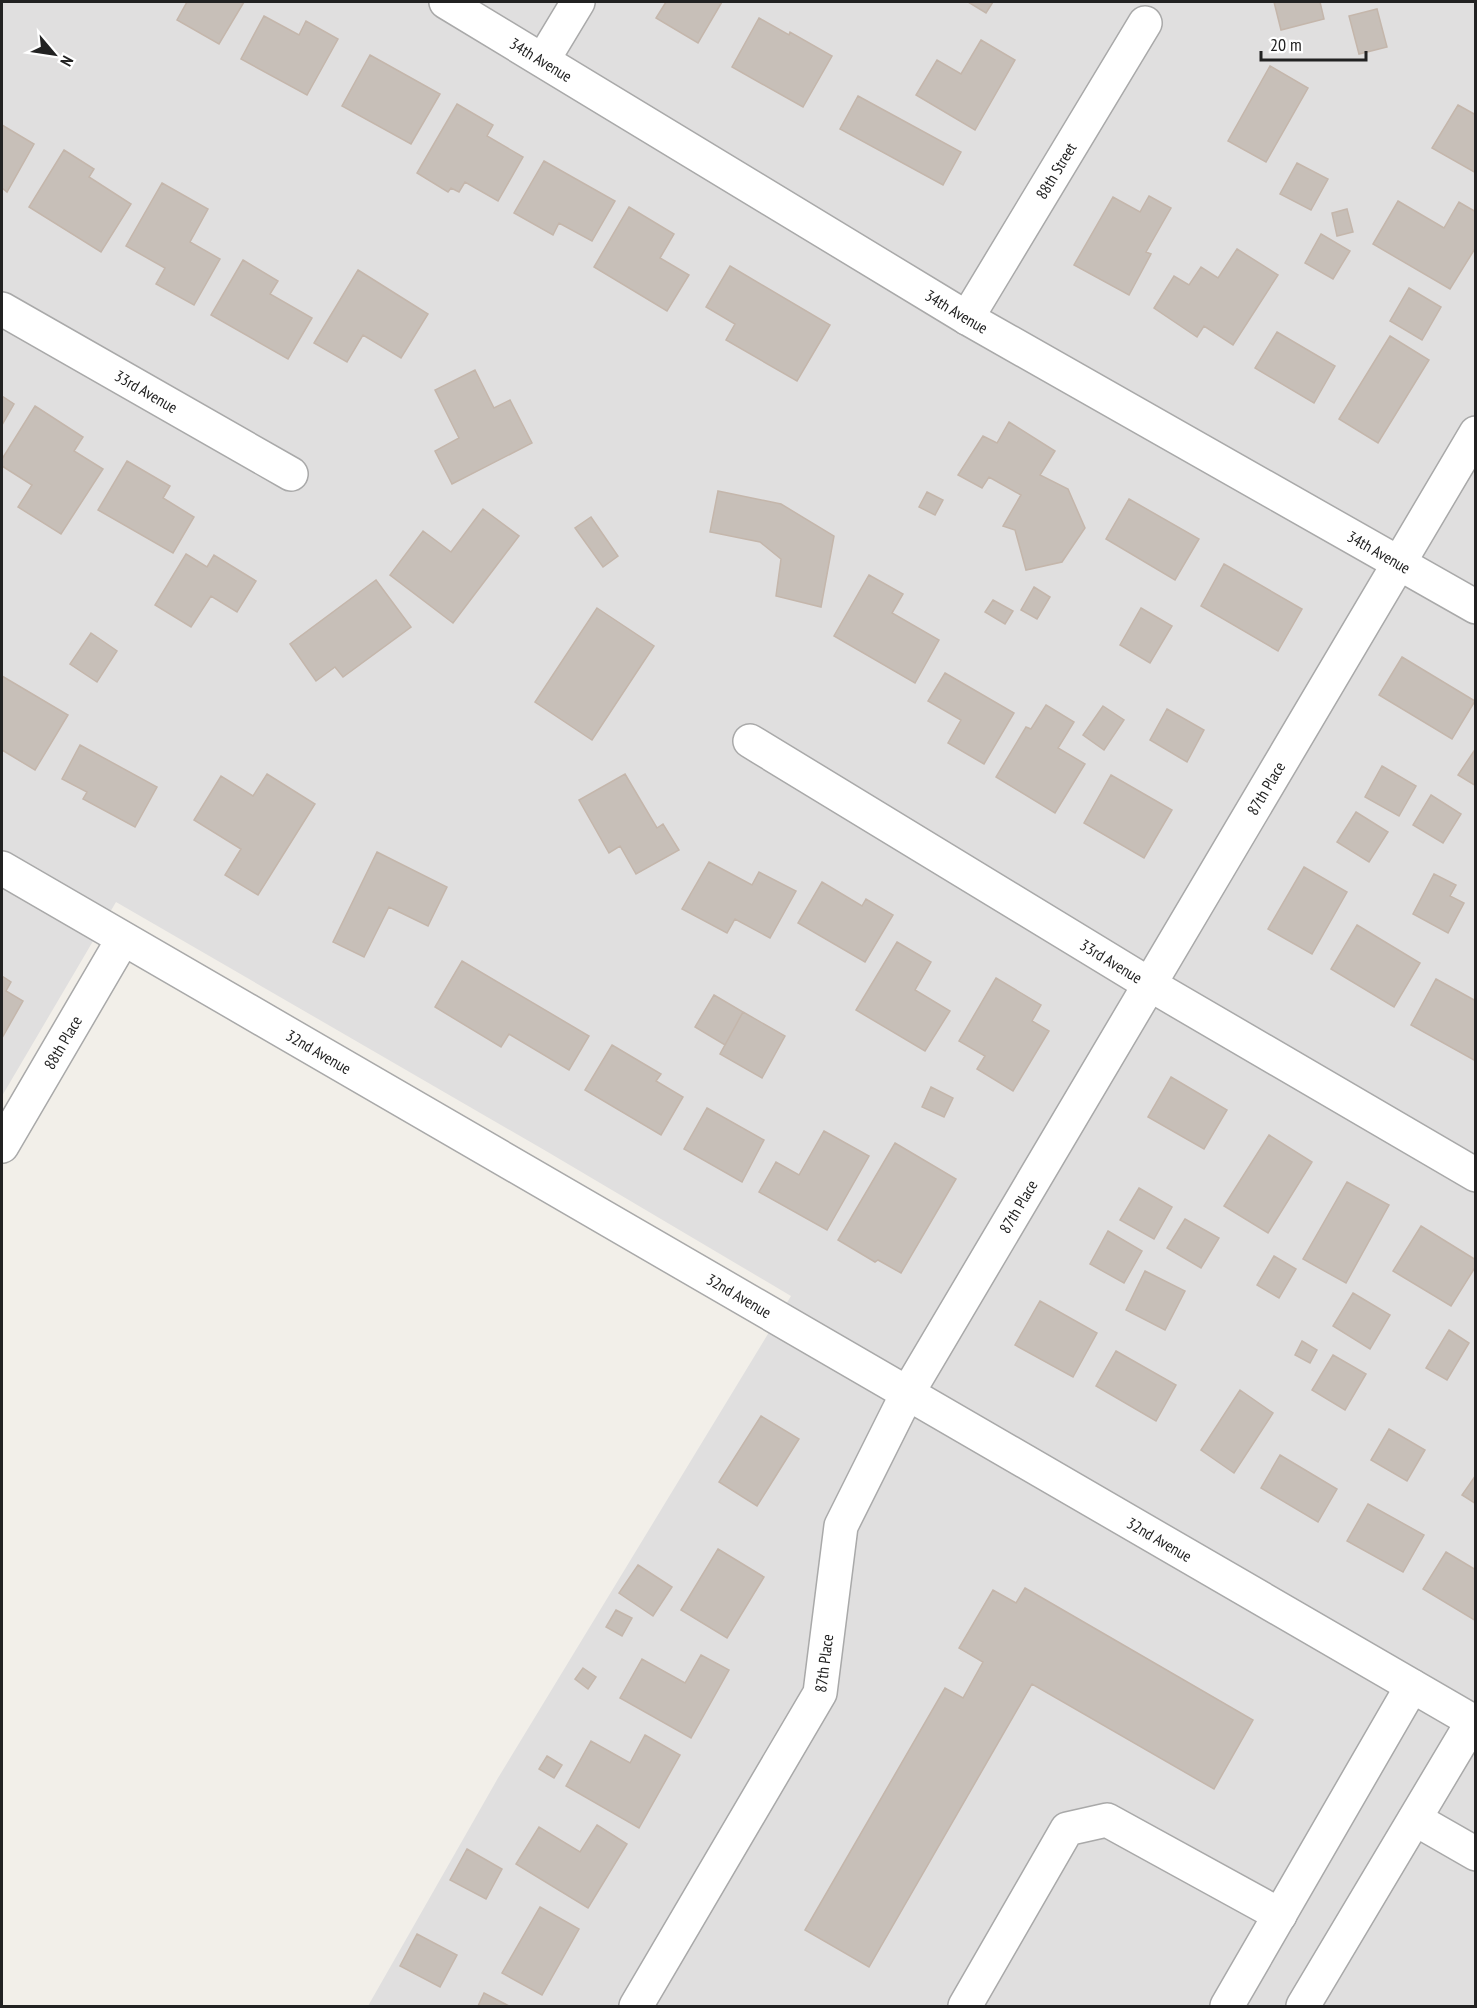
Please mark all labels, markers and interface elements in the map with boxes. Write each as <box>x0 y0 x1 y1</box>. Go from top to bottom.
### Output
north arrow <box>24 24 84 84</box>
scale bar <box>1261 24 1366 62</box>
street label: 34th Avenue <box>506 33 576 86</box>
text: 20 m <box>1270 33 1302 56</box>
text: N <box>56 53 78 70</box>
street label: 88th Street <box>1031 138 1081 203</box>
street label: 34th Avenue <box>922 285 991 338</box>
street label: 33rd Avenue <box>111 365 181 417</box>
street label: 34th Avenue <box>1344 526 1414 578</box>
street label: 87th Place <box>1242 758 1289 818</box>
street label: 33rd Avenue <box>1077 934 1146 988</box>
street label: 88th Place <box>39 1012 86 1073</box>
street label: 32nd Avenue <box>283 1025 355 1078</box>
street label: 87th Place <box>995 1176 1042 1237</box>
street label: 32nd Avenue <box>703 1269 775 1322</box>
street label: 32nd Avenue <box>1123 1513 1195 1566</box>
street label: 87th Place <box>810 1633 837 1694</box>

